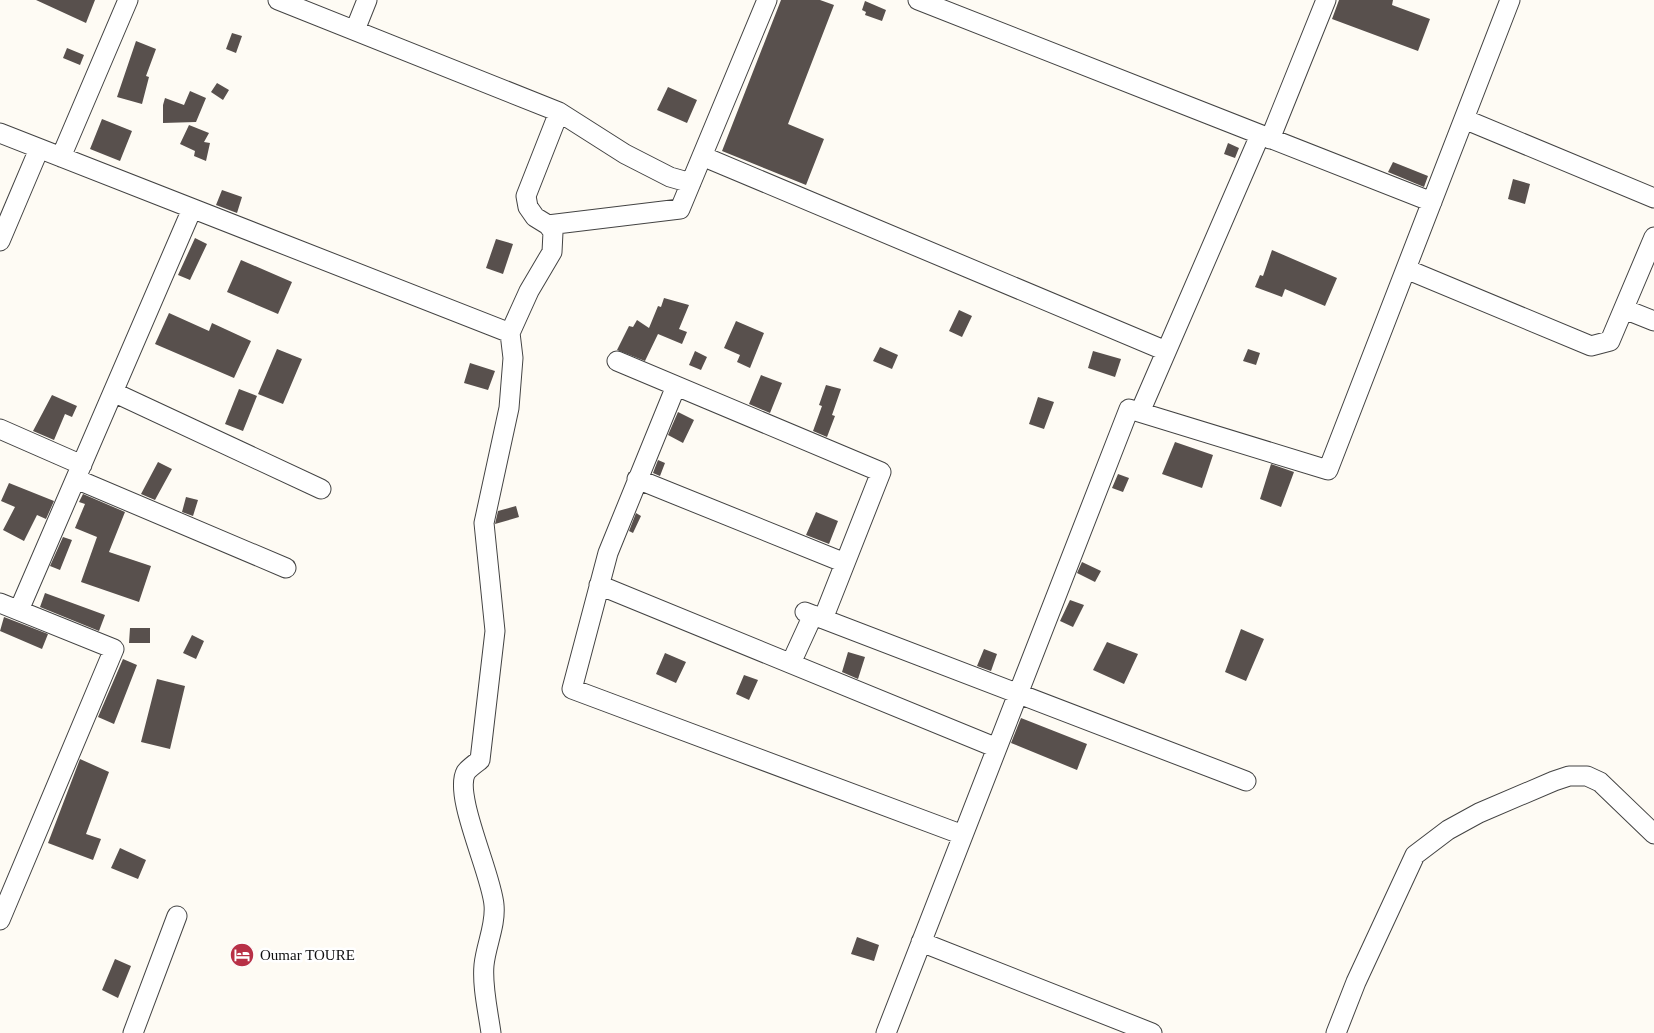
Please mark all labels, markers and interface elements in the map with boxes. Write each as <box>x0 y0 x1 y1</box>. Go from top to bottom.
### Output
hotel icon: Oumar TOURE <box>229 942 255 968</box>
place label: Oumar TOURE <box>260 947 355 963</box>

